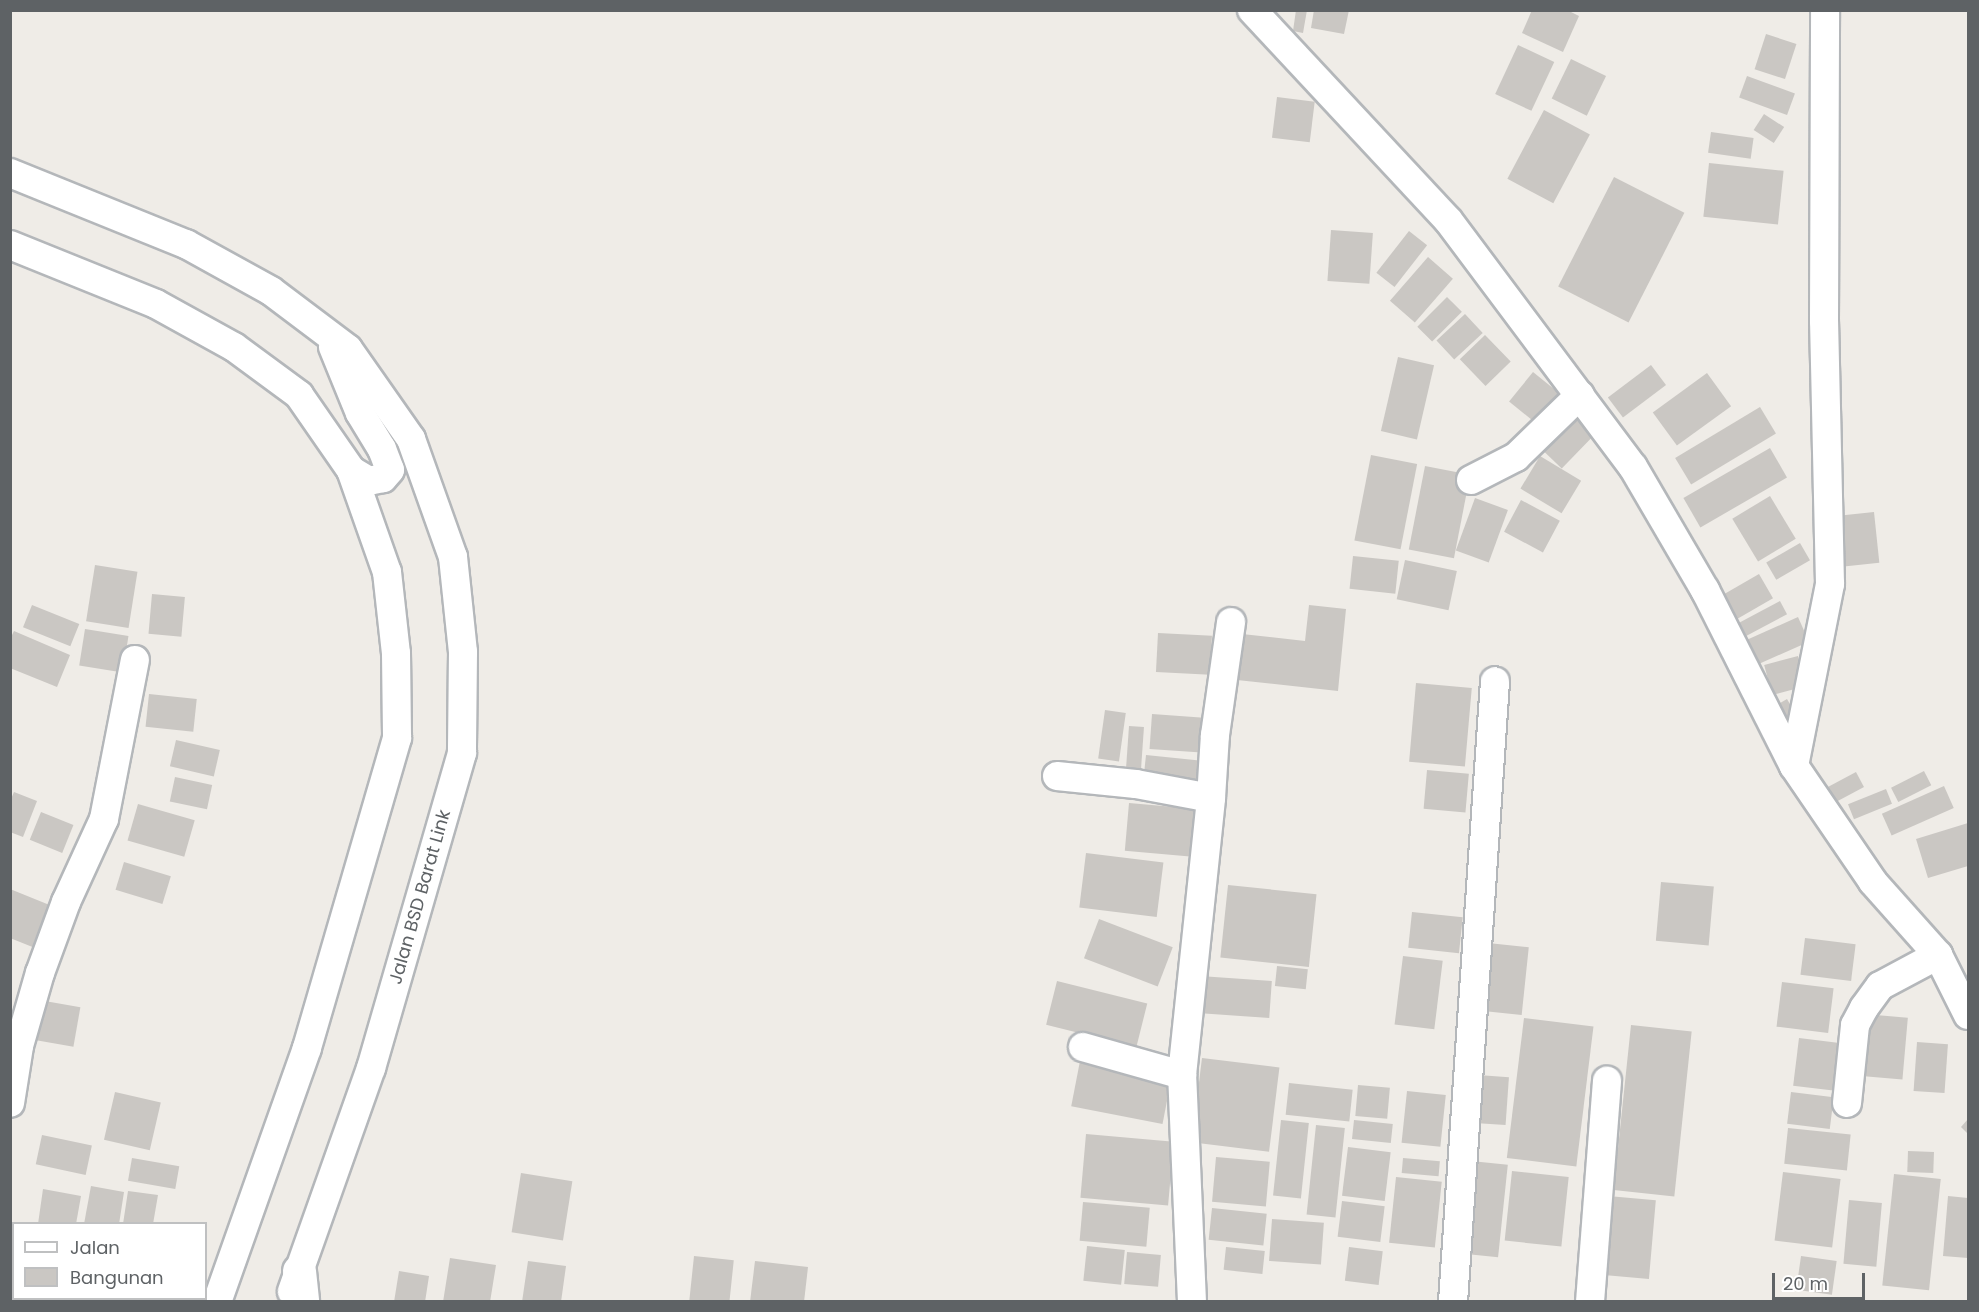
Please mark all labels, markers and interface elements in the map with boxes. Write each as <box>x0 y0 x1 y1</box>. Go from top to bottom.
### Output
street label: Jalan BSD Barat Link <box>385 807 455 987</box>
legend <box>12 1222 207 1300</box>
text: Jalan <box>70 1235 120 1260</box>
scale bar <box>1775 1261 1868 1299</box>
text: Bangunan <box>70 1265 164 1290</box>
text: 20 m <box>1783 1271 1828 1296</box>

